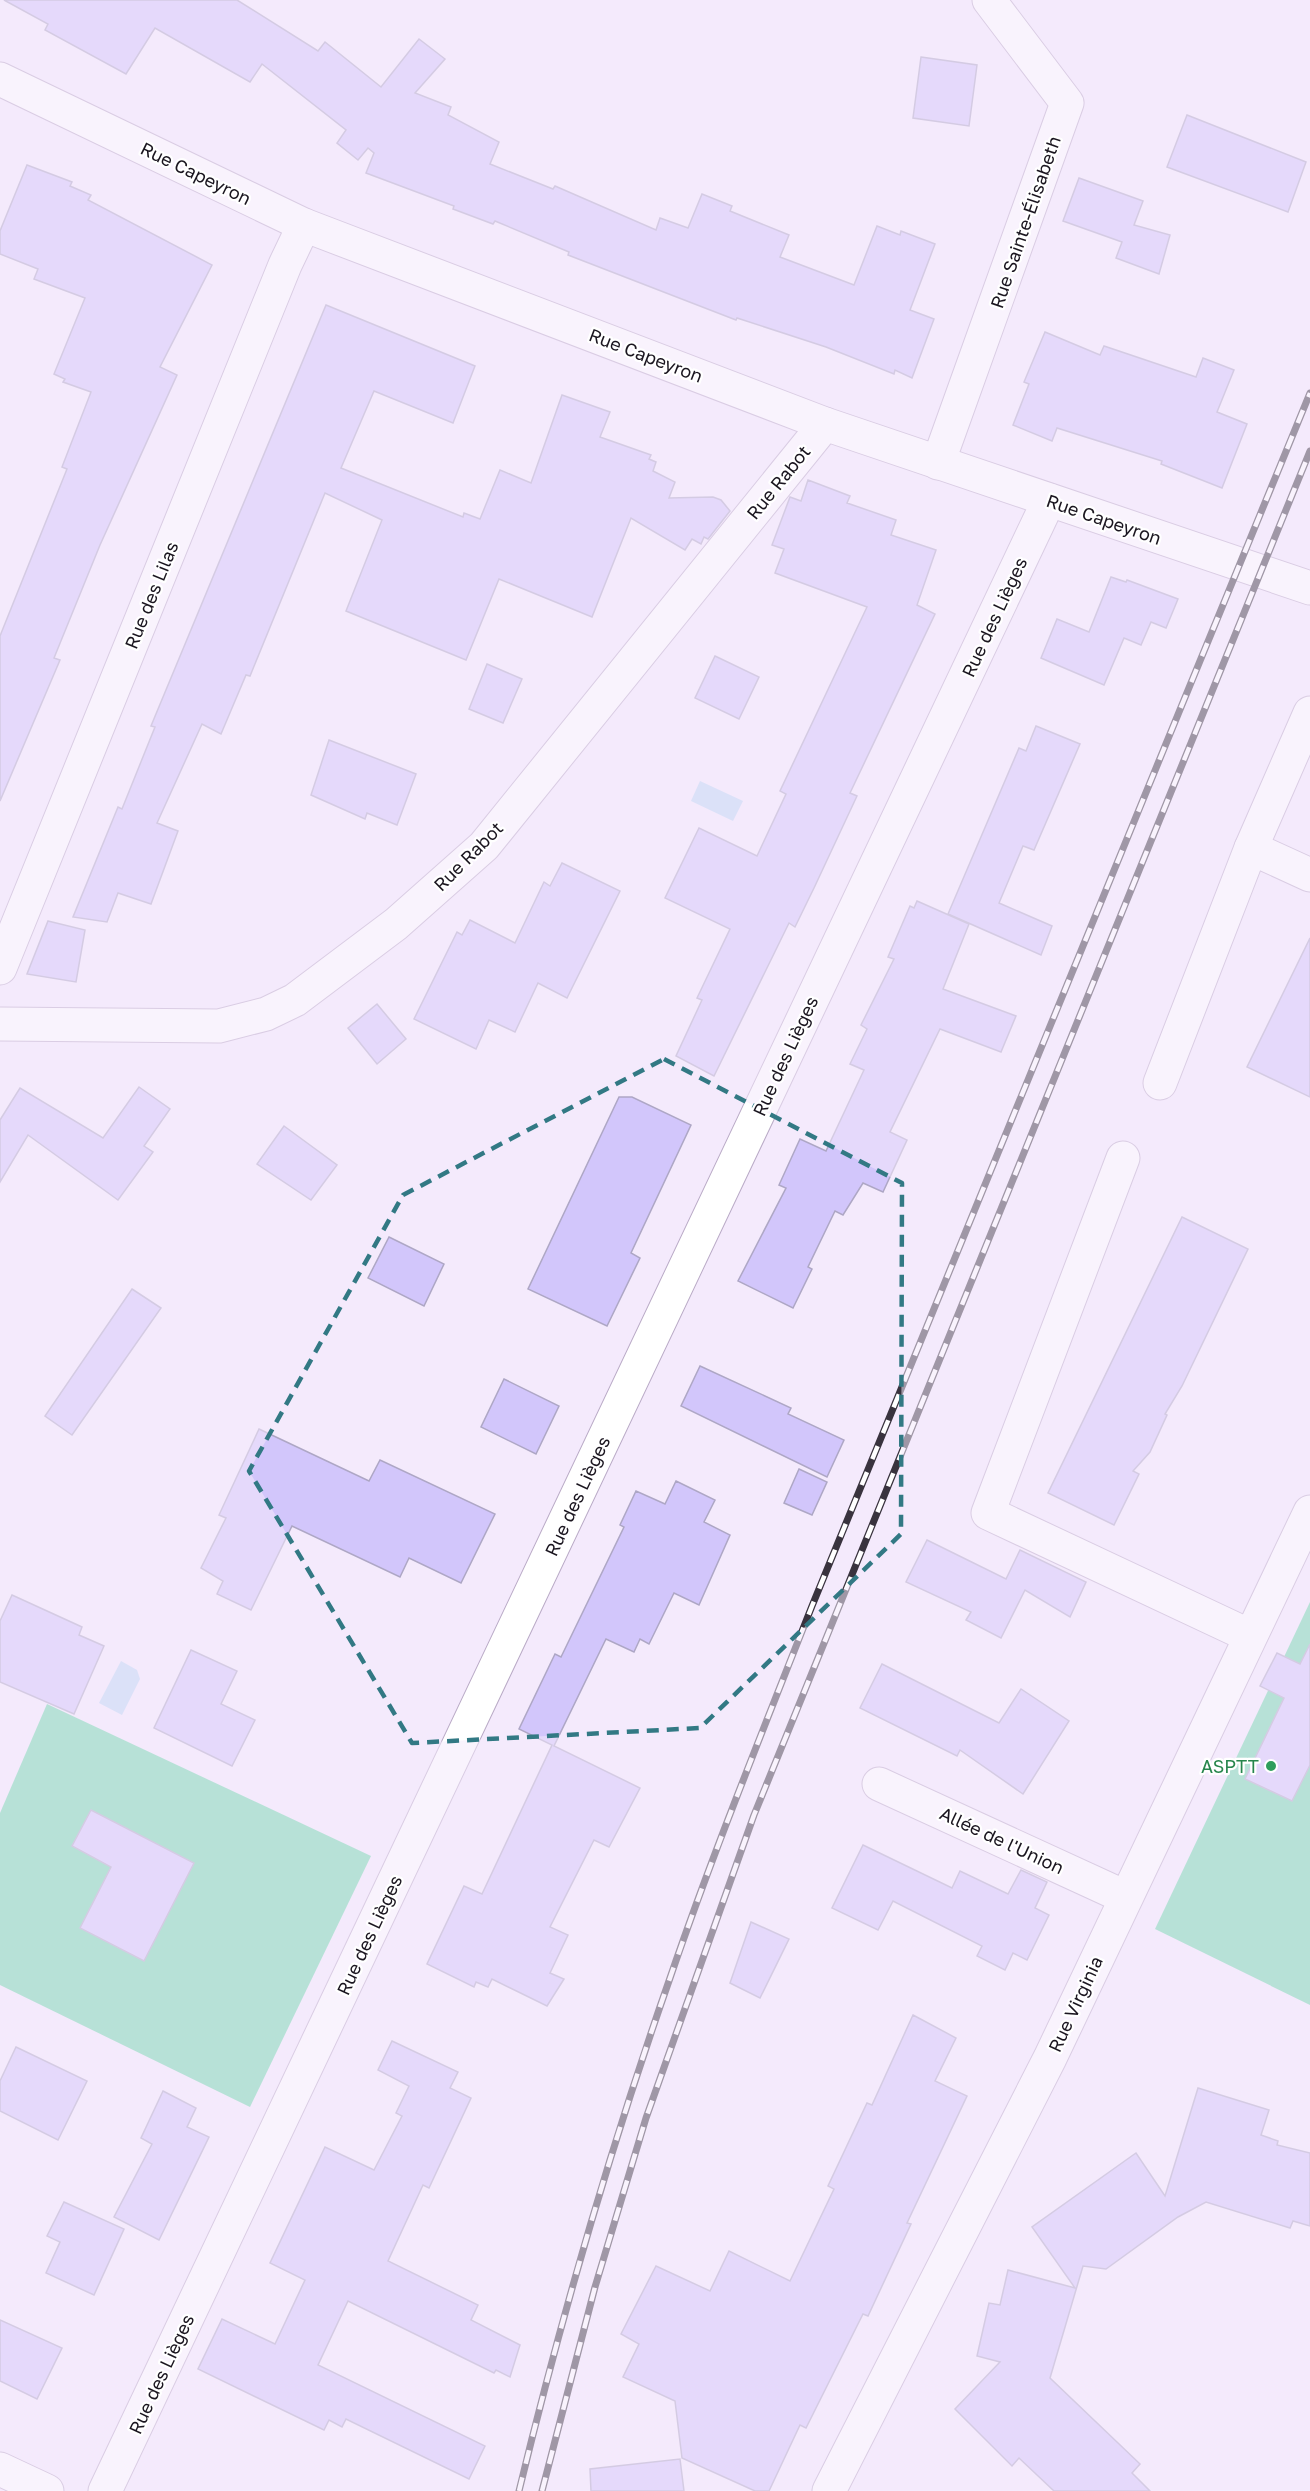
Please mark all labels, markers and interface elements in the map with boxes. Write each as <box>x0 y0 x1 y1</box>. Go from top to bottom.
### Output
street label: Rue Sainte-Élisabeth <box>985 133 1065 311</box>
street label: Rue Capeyron <box>137 137 255 209</box>
street label: Rue Capeyron <box>586 323 706 387</box>
street label: Rue Rabot <box>741 440 815 524</box>
street label: Rue Capeyron <box>1044 489 1164 549</box>
street label: Rue des Lilas <box>119 538 183 652</box>
street label: Rue des Lièges <box>957 554 1031 680</box>
street label: Rue Rabot <box>429 817 507 895</box>
street label: Rue des Lièges <box>748 993 822 1119</box>
street label: Rue des Lièges <box>540 1433 614 1559</box>
place label: ASPTT <box>1201 1755 1259 1777</box>
marker: ASPTT <box>1264 1759 1278 1773</box>
street label: Allée de l'Union <box>936 1802 1068 1878</box>
street label: Rue des Lièges <box>332 1872 406 1998</box>
street label: Rue Virginia <box>1043 1952 1107 2056</box>
street label: Rue des Lièges <box>124 2311 198 2437</box>

